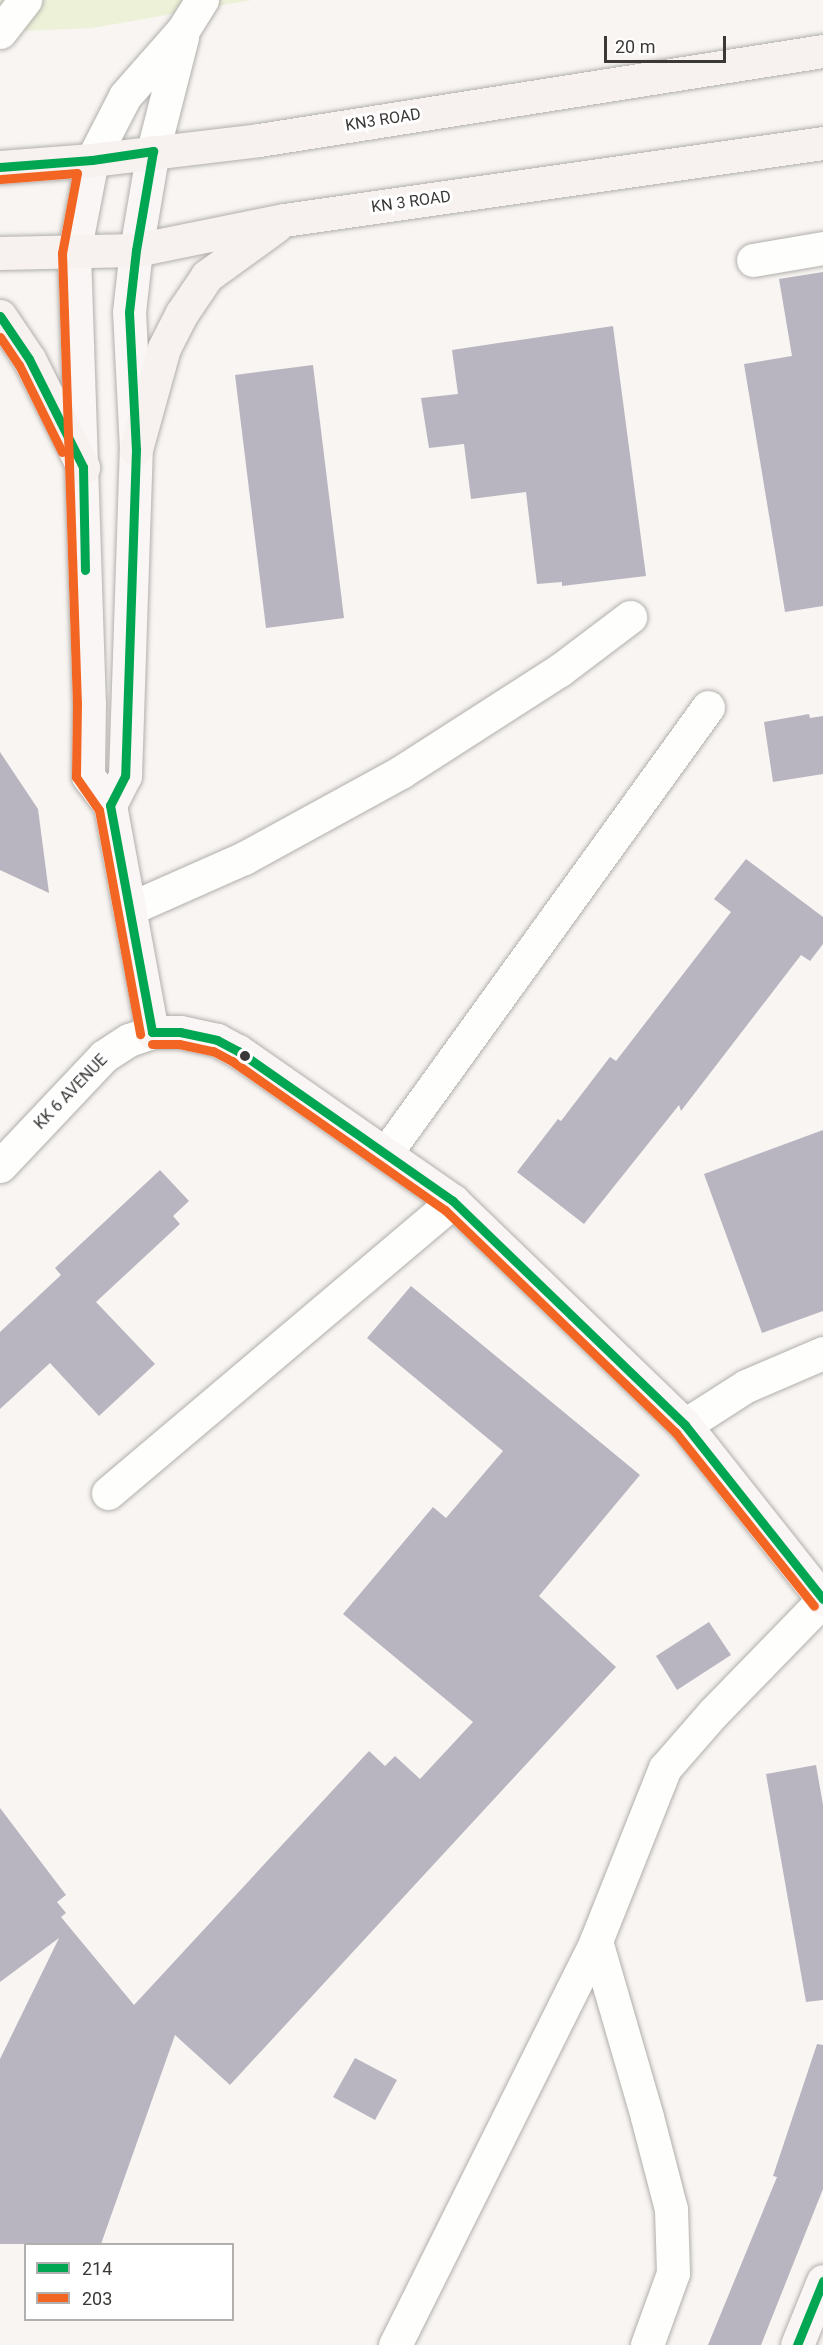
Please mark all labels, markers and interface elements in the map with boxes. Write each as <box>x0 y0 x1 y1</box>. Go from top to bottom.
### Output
scale bar <box>607 24 728 62</box>
text: 20 m <box>615 36 655 57</box>
street label: KN3 ROAD <box>344 105 422 135</box>
street label: KN 3 ROAD <box>370 187 452 217</box>
street label: KK 6 AVENUE <box>30 1050 112 1134</box>
unlabelled marker <box>239 1050 251 1062</box>
legend <box>24 2243 234 2321</box>
text: 214 <box>82 2258 112 2279</box>
text: 203 <box>82 2288 112 2309</box>

